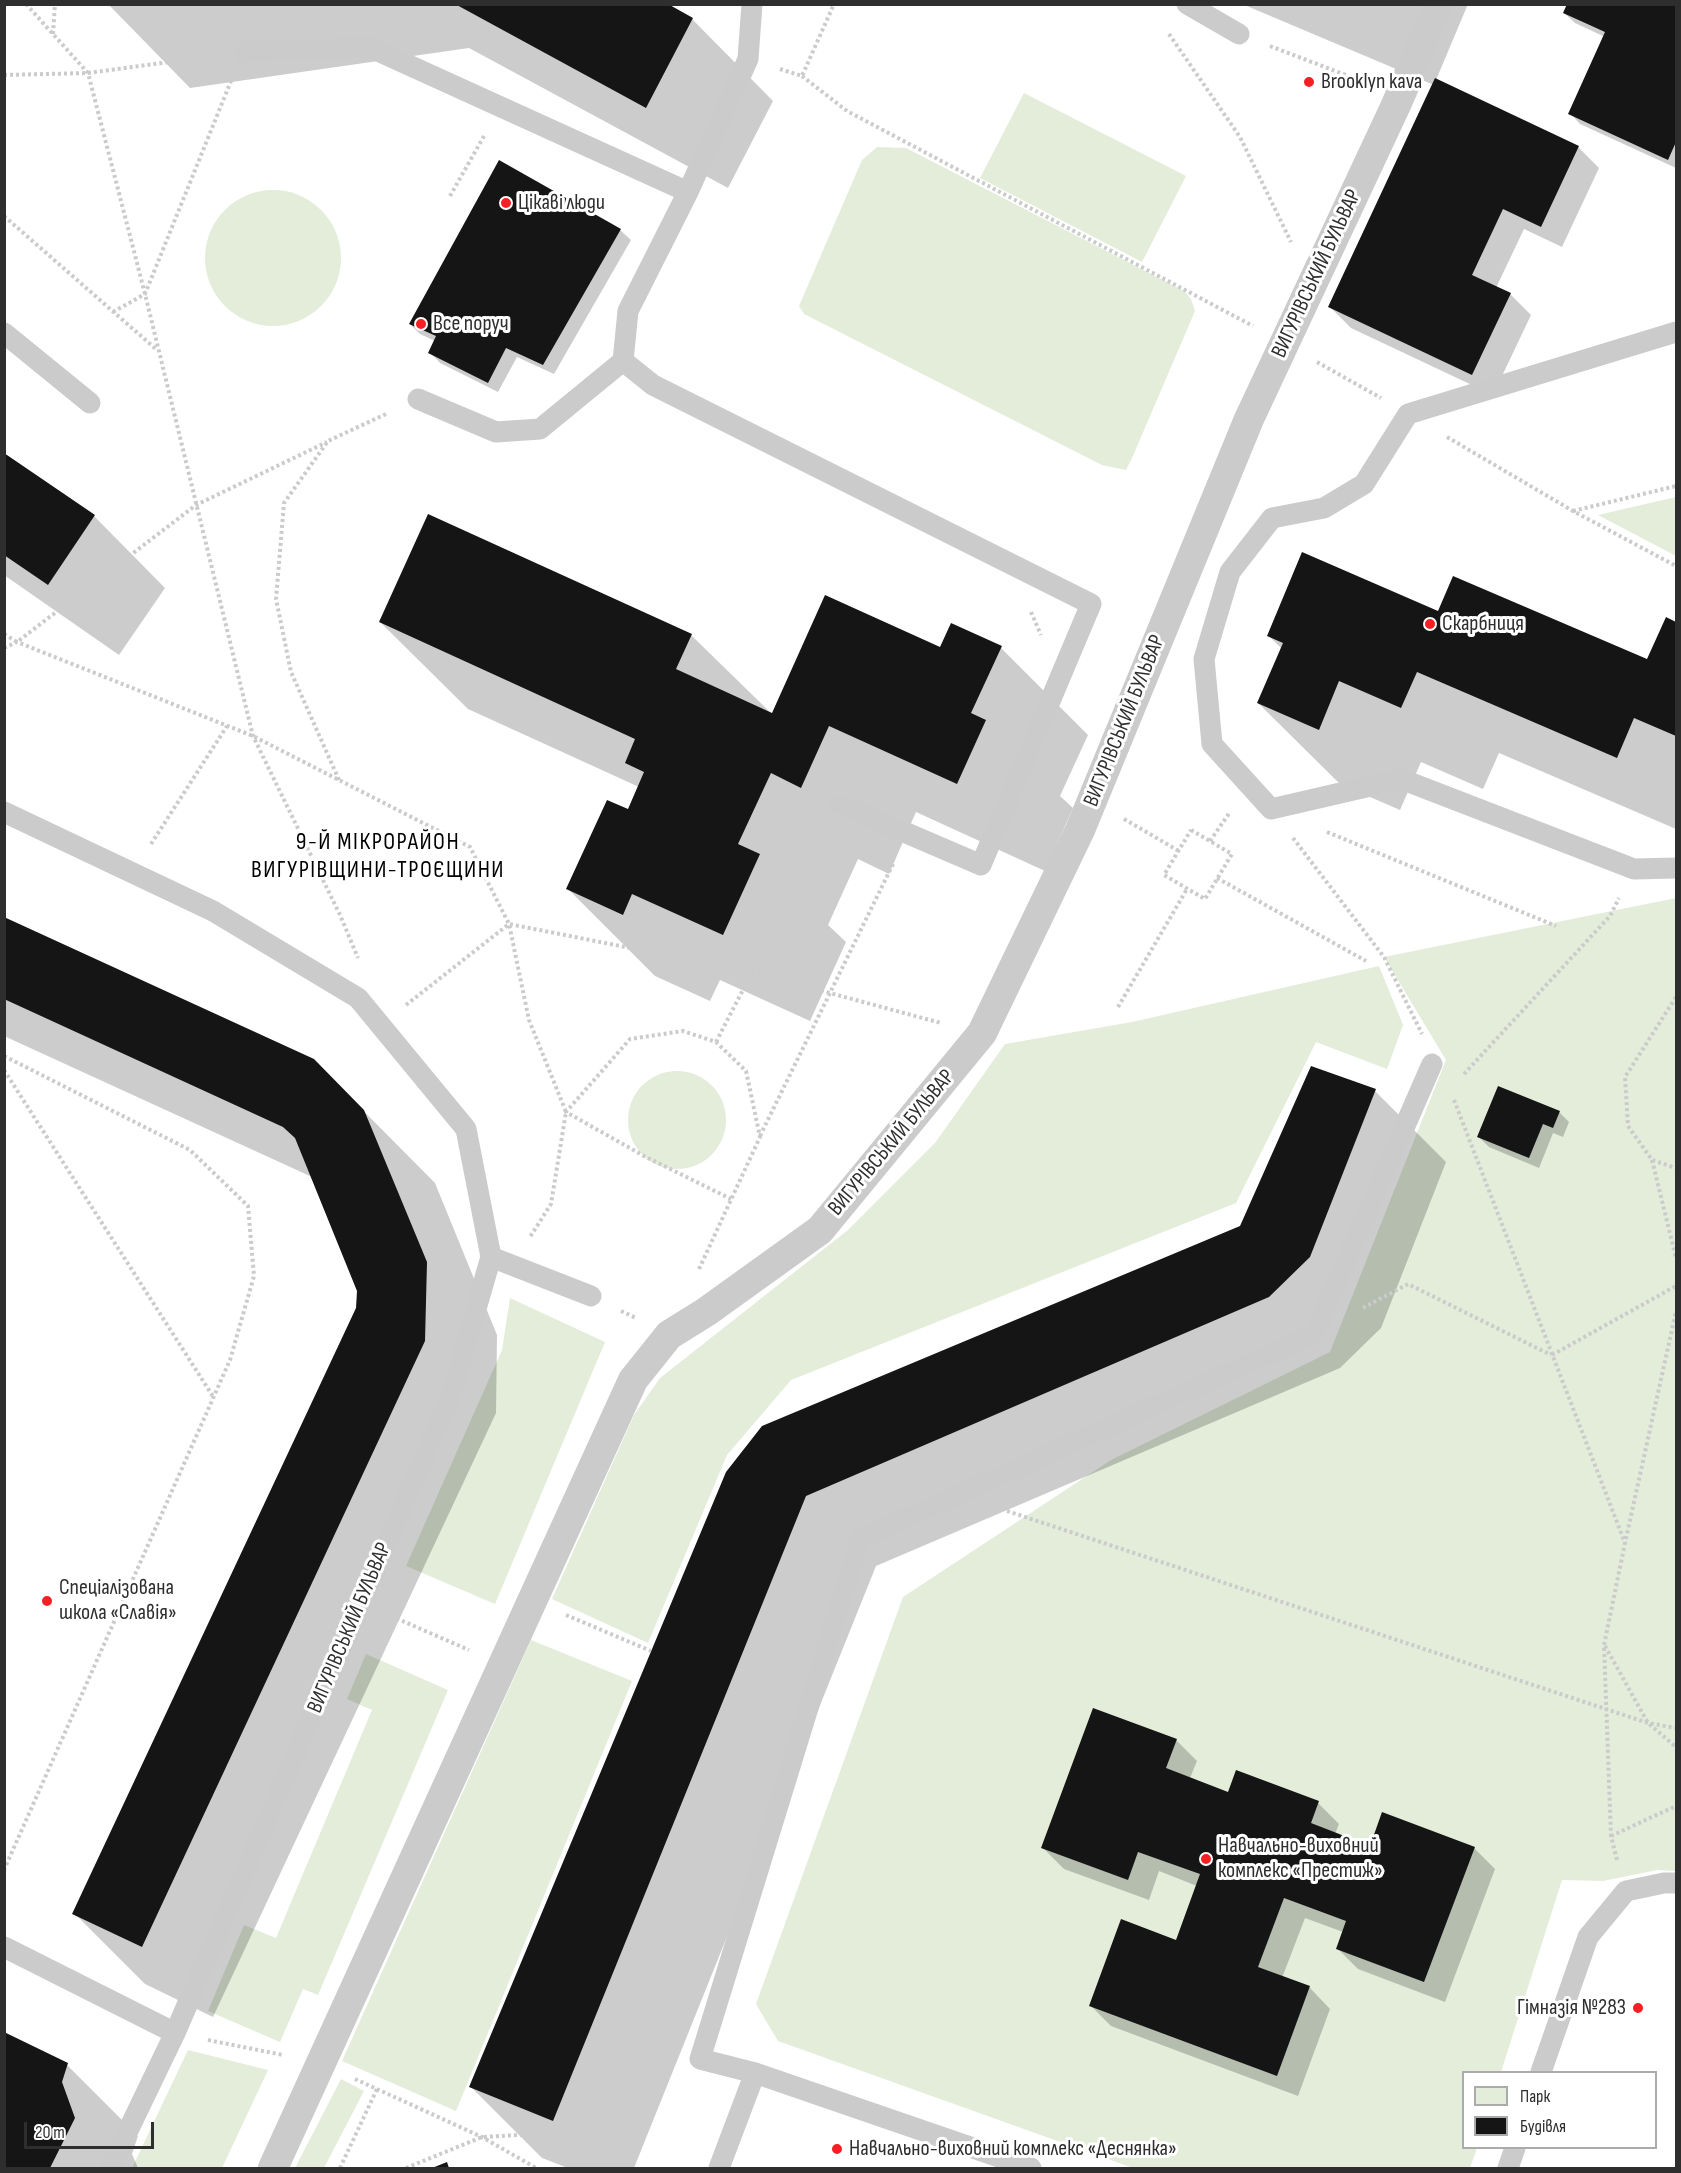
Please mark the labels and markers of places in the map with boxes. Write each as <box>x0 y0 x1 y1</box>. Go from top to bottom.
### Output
place label: Brooklyn kava <box>1321 69 1422 95</box>
marker: Brooklyn kava <box>1302 75 1316 89</box>
place label: Цікаві люди <box>518 190 605 216</box>
marker: Цікаві люди <box>499 196 513 210</box>
place label: Все поруч <box>433 311 509 337</box>
marker: Все поруч <box>414 317 428 331</box>
place label: Скарбниця <box>1442 611 1524 637</box>
marker: Скарбниця <box>1423 617 1437 631</box>
place label: Спеціалізована школа «Славія» <box>59 1575 177 1627</box>
marker: Спеціалізована школа «Славія» <box>40 1594 54 1608</box>
place label: Навчально-виховний комплекс «Престиж» <box>1218 1833 1383 1885</box>
marker: Навчально-виховний комплекс «Престиж» <box>1199 1852 1213 1866</box>
place label: Гімназія №283 <box>1517 1995 1626 2021</box>
marker: Гімназія №283 <box>1631 2001 1645 2015</box>
place label: Навчально-виховний комплекс «Деснянка» <box>849 2136 1177 2162</box>
marker: Навчально-виховний комплекс «Деснянка» <box>830 2142 844 2156</box>

